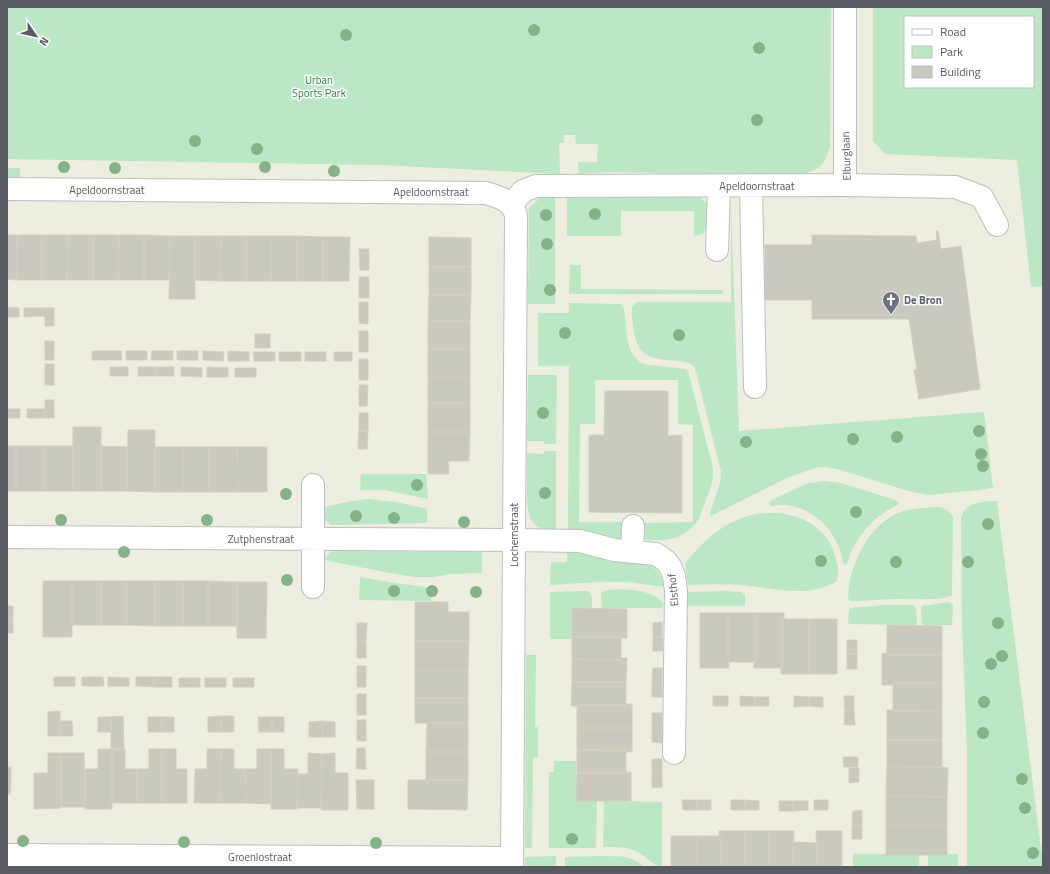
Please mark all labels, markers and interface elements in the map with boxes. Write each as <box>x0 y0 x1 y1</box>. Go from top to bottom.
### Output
north arrow <box>16 16 56 56</box>
legend <box>904 16 1034 88</box>
text: Road <box>940 22 966 41</box>
text: N <box>36 34 53 49</box>
text: Park <box>940 42 963 61</box>
text: Building <box>940 62 981 81</box>
park label: Urban Sports Park <box>292 72 347 101</box>
street label: Elburglaan <box>837 131 855 181</box>
street label: Apeldoornstraat <box>719 178 795 194</box>
street label: Apeldoornstraat <box>69 182 145 198</box>
street label: Apeldoornstraat <box>393 184 469 200</box>
church icon: De Bron <box>881 290 901 315</box>
place label: De Bron <box>904 292 942 308</box>
street label: Lochemstraat <box>506 503 522 567</box>
street label: Zutphenstraat <box>228 531 294 547</box>
street label: Elsthof <box>664 573 682 607</box>
street label: Groenlostraat <box>228 849 292 865</box>

